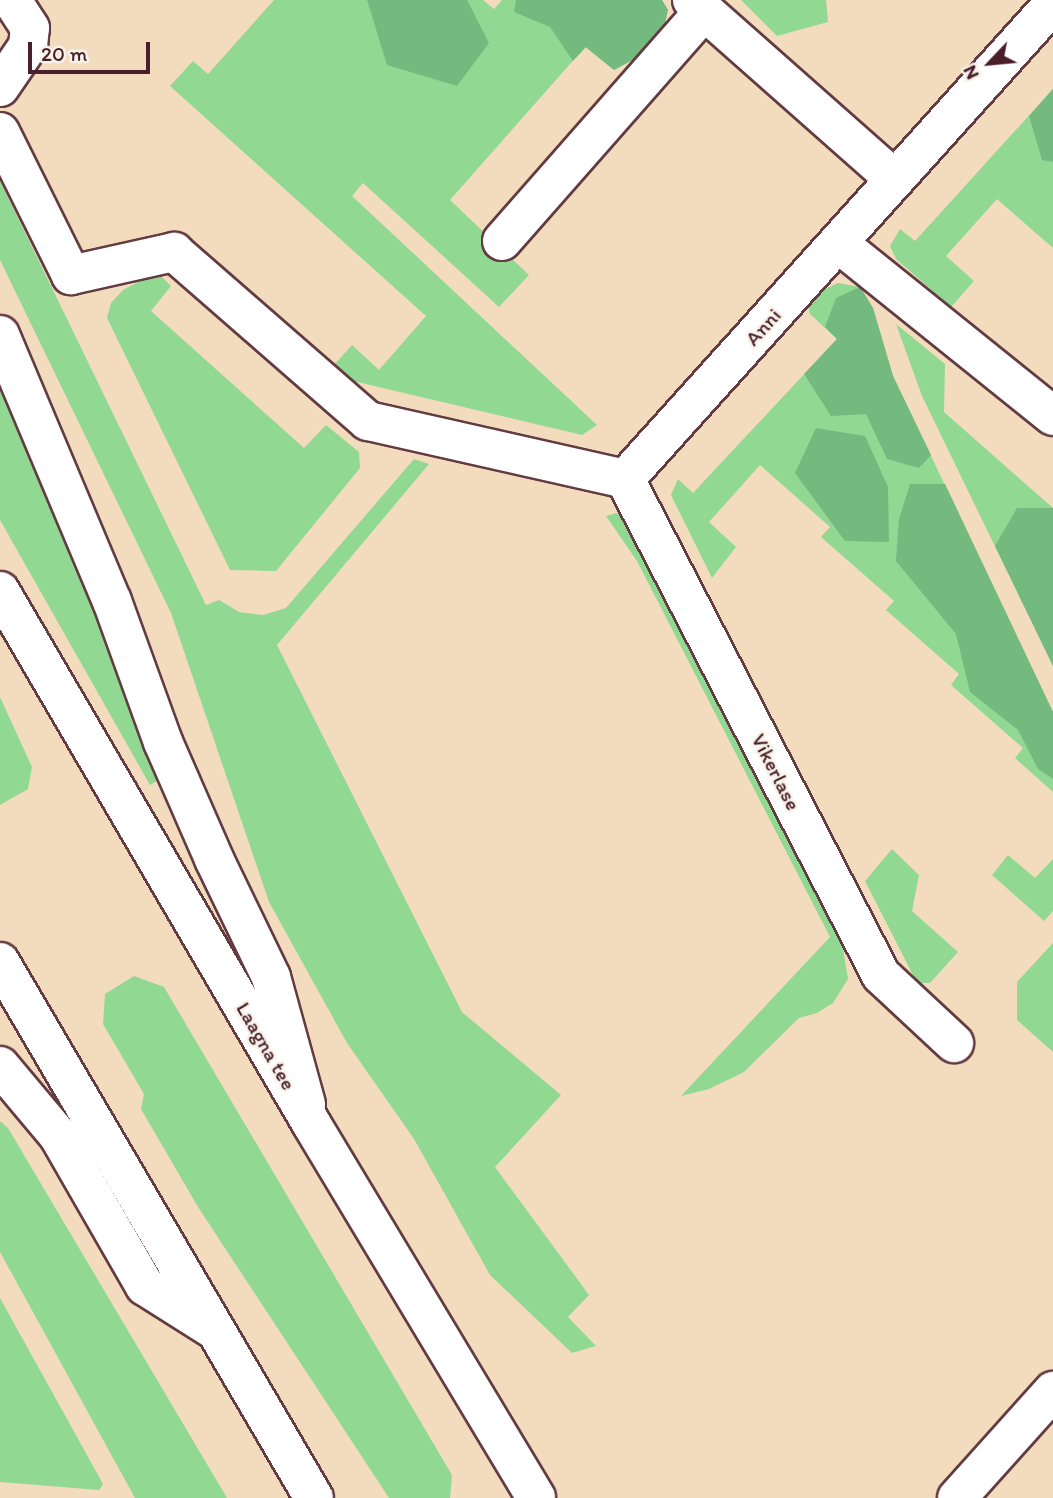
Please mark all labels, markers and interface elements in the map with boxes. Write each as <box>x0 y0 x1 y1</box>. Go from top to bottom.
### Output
scale bar <box>32 28 154 72</box>
north arrow <box>955 28 1025 98</box>
text: 20 m <box>41 41 87 66</box>
text: N <box>958 62 984 83</box>
street label: Anni <box>740 303 786 351</box>
street label: Vikerlase <box>746 729 806 815</box>
street label: Laagna tee <box>231 998 301 1094</box>

